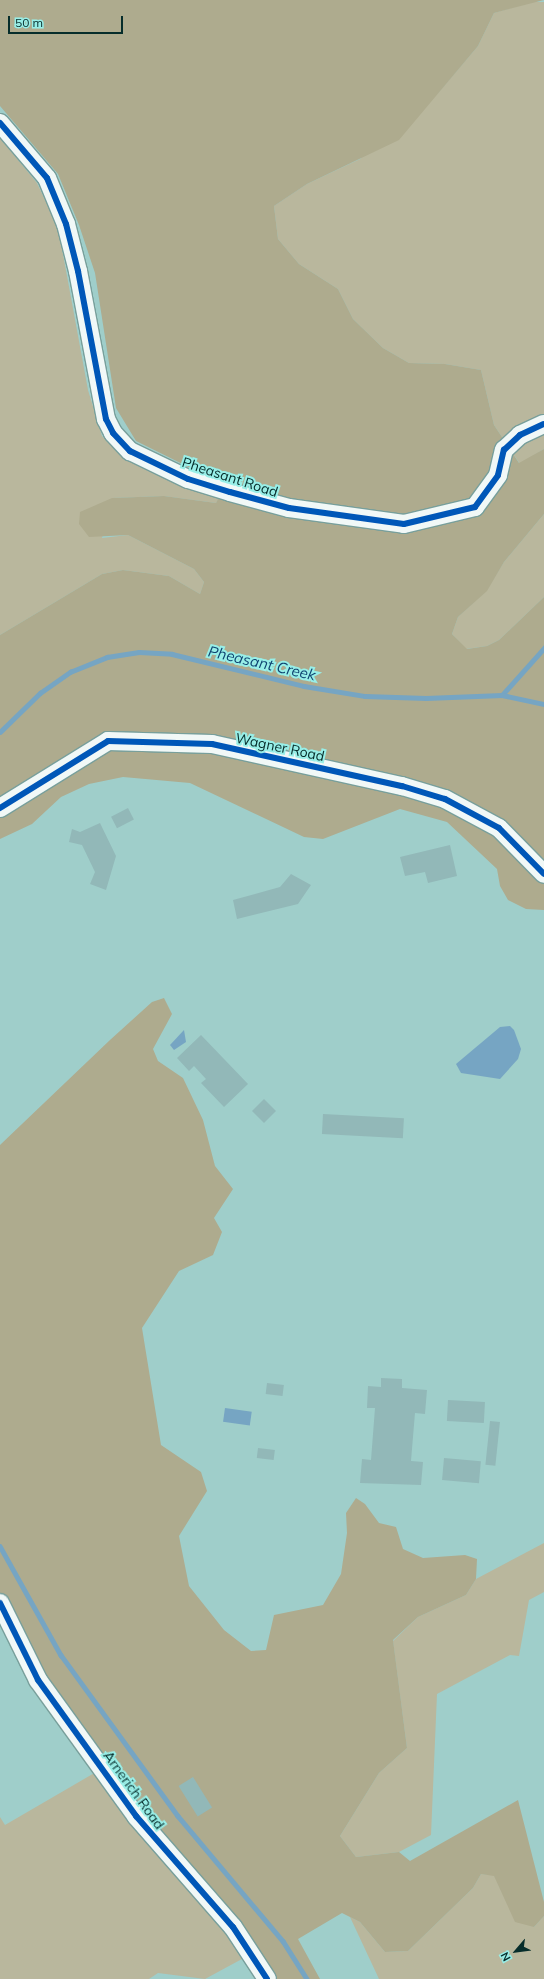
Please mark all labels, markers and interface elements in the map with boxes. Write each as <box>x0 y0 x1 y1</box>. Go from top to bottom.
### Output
scale bar <box>10 8 125 34</box>
text: 50 m <box>15 15 43 30</box>
street label: Pheasant Road <box>180 454 280 500</box>
water label: Pheasant Creek <box>207 642 317 684</box>
street label: Wagner Road <box>234 729 326 765</box>
street label: Arnerich Road <box>100 1748 168 1832</box>
north arrow <box>496 1931 536 1971</box>
text: N <box>497 1950 514 1964</box>

